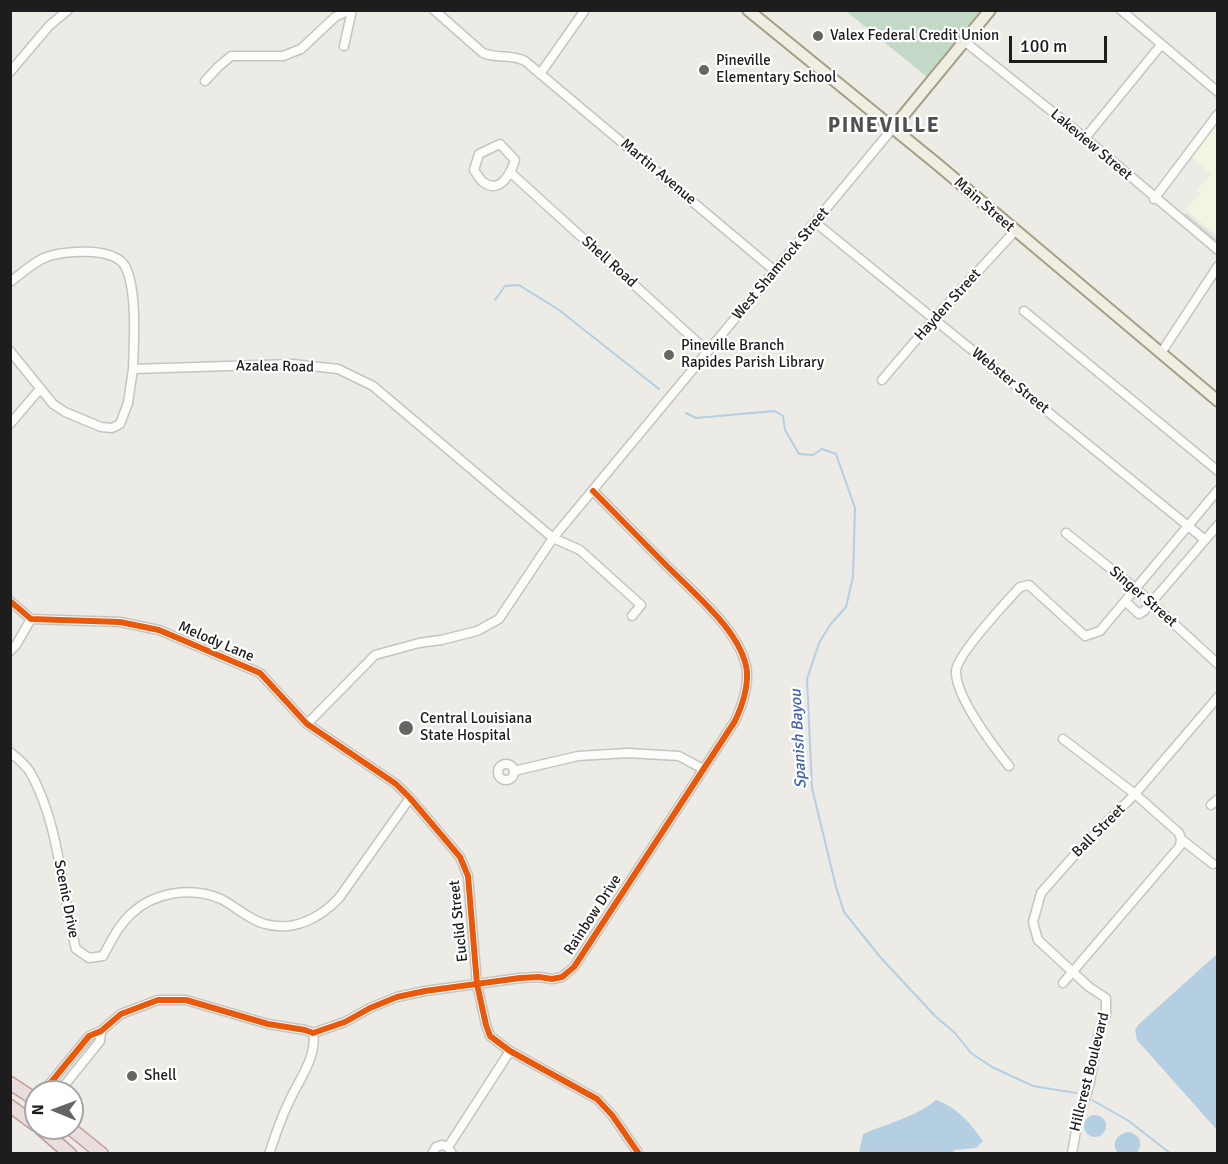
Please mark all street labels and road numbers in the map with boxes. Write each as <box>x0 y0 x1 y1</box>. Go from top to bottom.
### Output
street label: Lakeview Street <box>1046 106 1136 184</box>
street label: Martin Avenue <box>616 135 700 209</box>
street label: Main Street <box>950 174 1018 236</box>
street label: West Shamrock Street <box>729 204 833 324</box>
street label: Shell Road <box>578 233 640 291</box>
street label: Hayden Street <box>911 265 985 345</box>
street label: Webster Street <box>968 344 1052 418</box>
street label: Azalea Road <box>236 357 314 377</box>
street label: Singer Street <box>1105 563 1181 631</box>
street label: Melody Lane <box>175 618 257 666</box>
street label: Ball Street <box>1069 801 1129 861</box>
street label: Scenic Drive <box>50 859 82 939</box>
street label: Rainbow Drive <box>560 872 626 958</box>
street label: Euclid Street <box>446 879 472 963</box>
street label: Hillcrest Boulevard <box>1067 1011 1113 1133</box>

